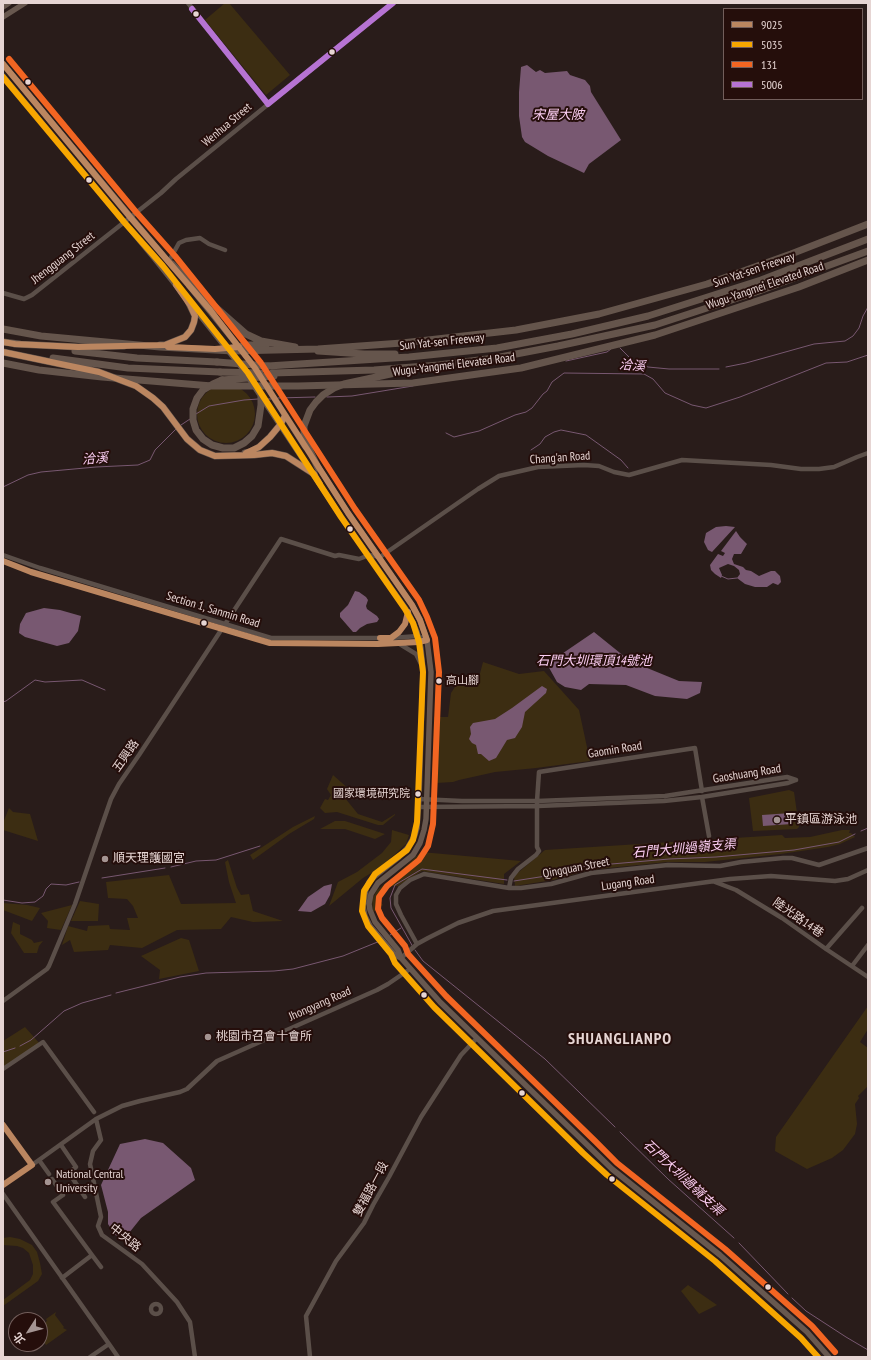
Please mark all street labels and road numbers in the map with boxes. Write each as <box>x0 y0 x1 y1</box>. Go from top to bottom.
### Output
street label: Wenhua Street <box>199 100 255 150</box>
street label: Jhengguang Street <box>28 229 98 287</box>
street label: Sun Yat-sen Freeway <box>711 249 797 291</box>
street label: Wugu-Yangmei Elevated Road <box>704 259 826 313</box>
street label: Sun Yat-sen Freeway <box>399 330 485 354</box>
street label: Wugu-Yangmei Elevated Road <box>392 350 516 380</box>
street label: Chang'an Road <box>529 449 591 467</box>
street label: Section 1, Sanmin Road <box>164 589 262 631</box>
street label: 五興路 <box>110 737 142 775</box>
street label: Gaomin Road <box>587 739 643 761</box>
street label: Gaoshuang Road <box>712 762 782 786</box>
street label: Qingquan Street <box>542 854 610 882</box>
street label: Lugang Road <box>601 872 655 894</box>
street label: 陸光路14巷 <box>770 895 826 941</box>
street label: Jhongyang Road <box>287 984 353 1024</box>
street label: 雙福路一段 <box>351 1159 391 1219</box>
street label: 中央路 <box>106 1221 144 1255</box>

